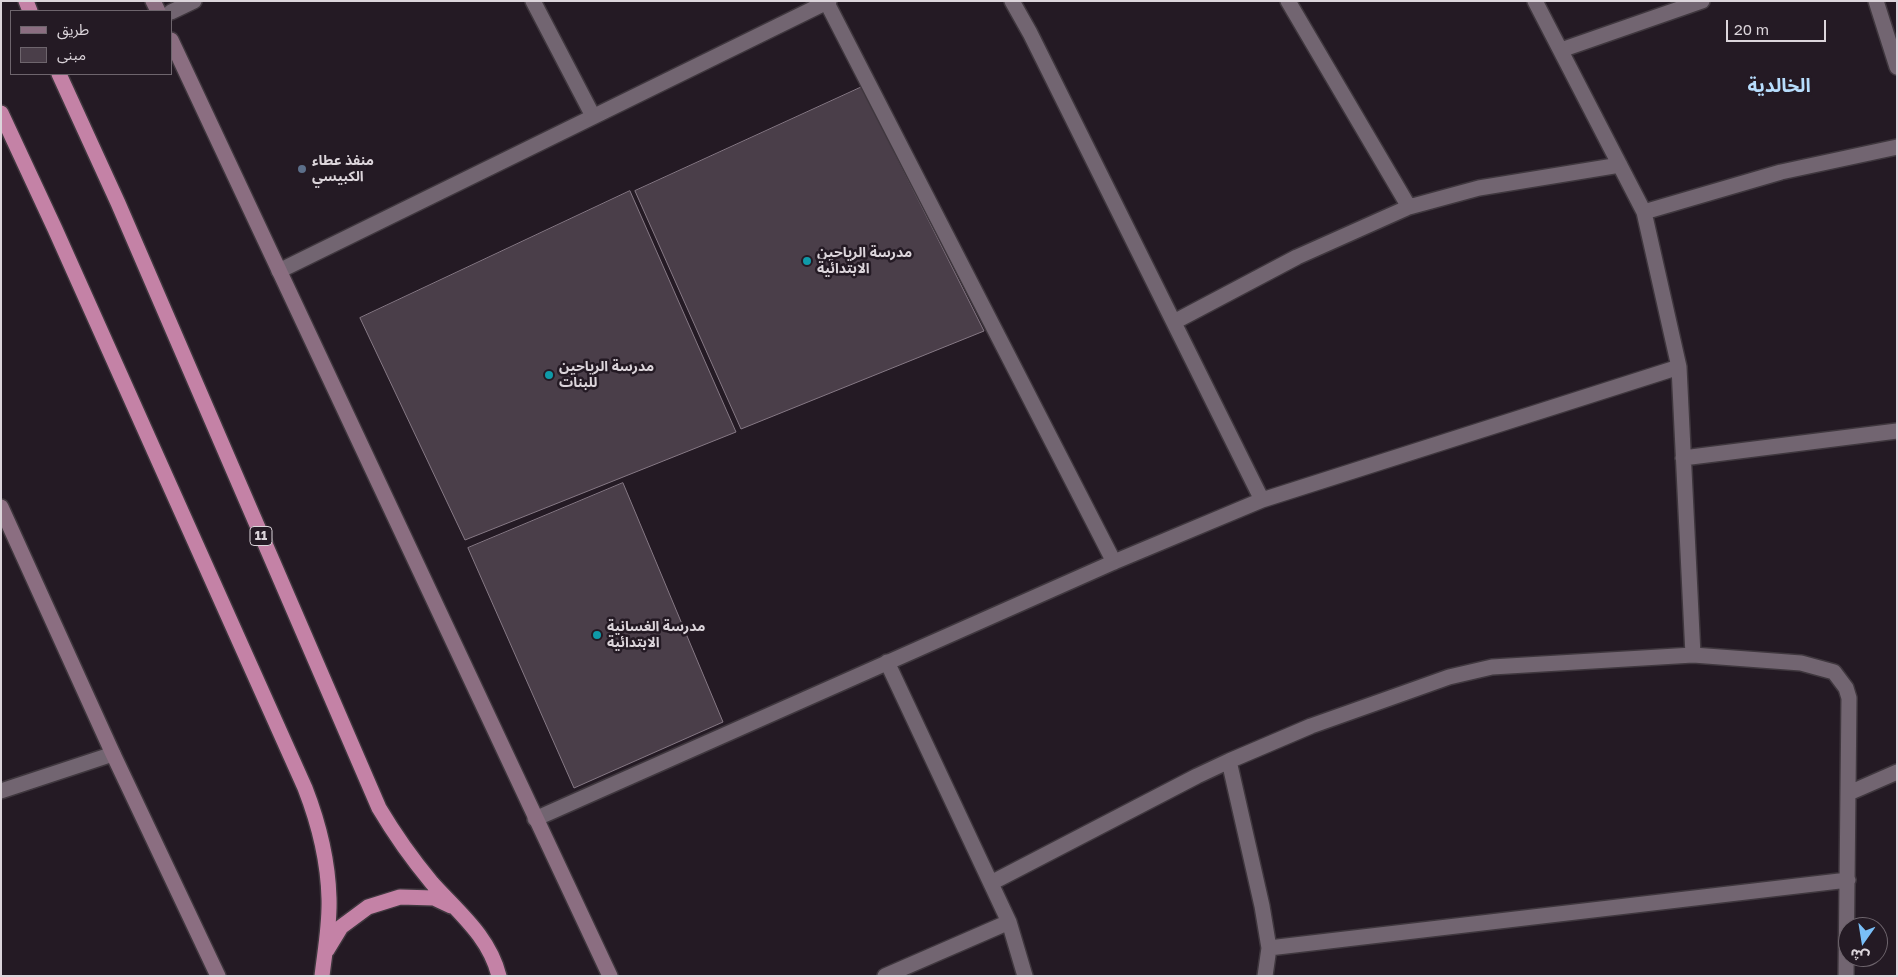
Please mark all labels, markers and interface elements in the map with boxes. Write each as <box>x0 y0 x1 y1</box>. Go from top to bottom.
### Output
legend <box>10 10 172 75</box>
scale bar <box>1728 10 1828 42</box>
text: طريق <box>57 20 89 38</box>
text: 20 m <box>1734 20 1769 38</box>
text: مبنى <box>57 45 86 63</box>
district label: الخالدية <box>1747 75 1811 97</box>
place label: منفذ عطاء الكبيسي <box>312 153 374 186</box>
marker: منفذ عطاء الكبيسي <box>296 163 308 175</box>
place label: مدرسة الرياحين الابتدائية <box>817 245 912 278</box>
marker: مدرسة الرياحين الابتدائية <box>801 255 813 267</box>
place label: مدرسة الرياحين للبنات <box>559 359 654 392</box>
marker: مدرسة الرياحين للبنات <box>543 369 555 381</box>
road number: 11 <box>250 526 272 546</box>
place label: مدرسة الغسانية الابتدائية <box>607 619 705 652</box>
marker: مدرسة الغسانية الابتدائية <box>591 629 603 641</box>
north arrow <box>1838 917 1888 967</box>
text: ش <box>1848 946 1871 967</box>

